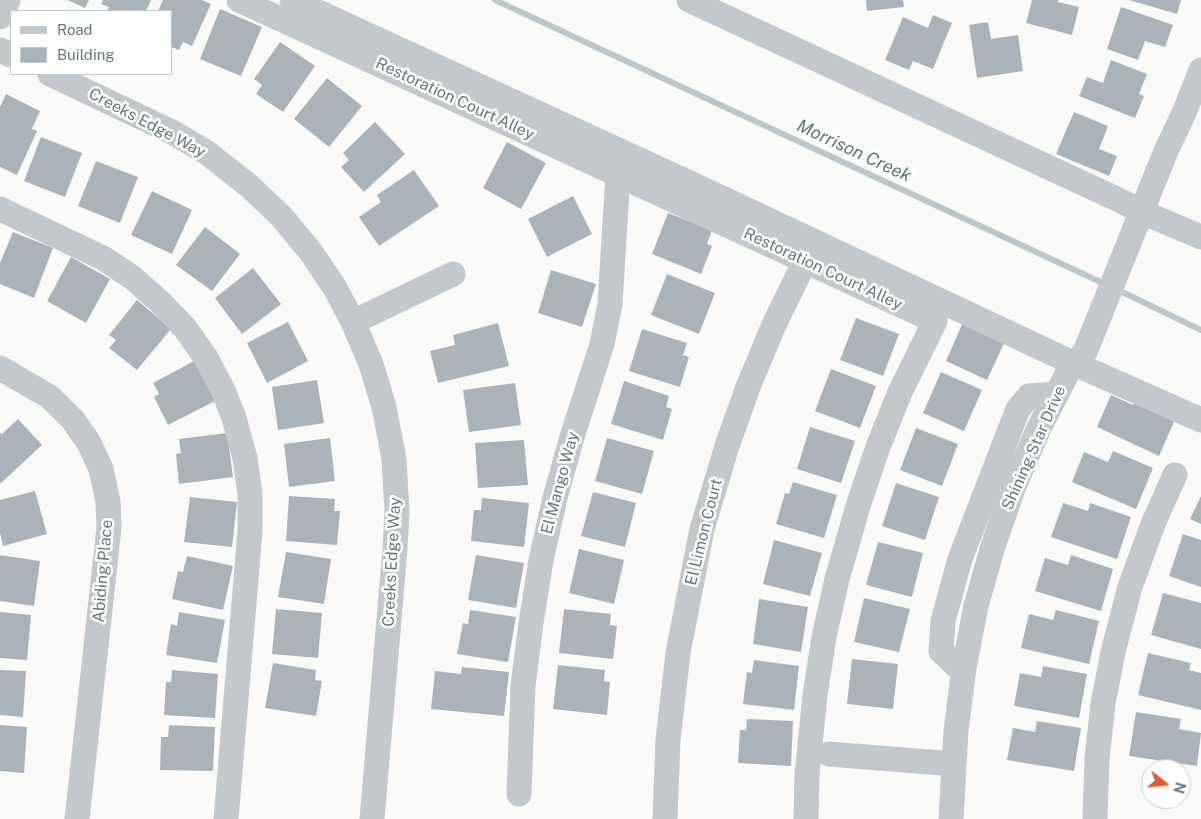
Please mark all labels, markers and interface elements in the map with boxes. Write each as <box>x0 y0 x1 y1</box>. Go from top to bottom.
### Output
legend <box>10 10 172 75</box>
text: Road <box>57 21 93 38</box>
text: Building <box>57 46 115 63</box>
street label: Restoration Court Alley <box>373 54 537 144</box>
street label: Creeks Edge Way <box>85 84 209 162</box>
water label: Morrison Creek <box>793 115 915 187</box>
street label: Restoration Court Alley <box>741 224 905 314</box>
street label: Shining Star Drive <box>998 383 1070 513</box>
street label: El Mango Way <box>537 430 583 536</box>
street label: El Limon Court <box>681 477 727 587</box>
street label: Creeks Edge Way <box>379 497 405 627</box>
street label: Abiding Place <box>89 519 117 623</box>
north arrow <box>1141 759 1191 809</box>
text: N <box>1170 780 1189 795</box>

